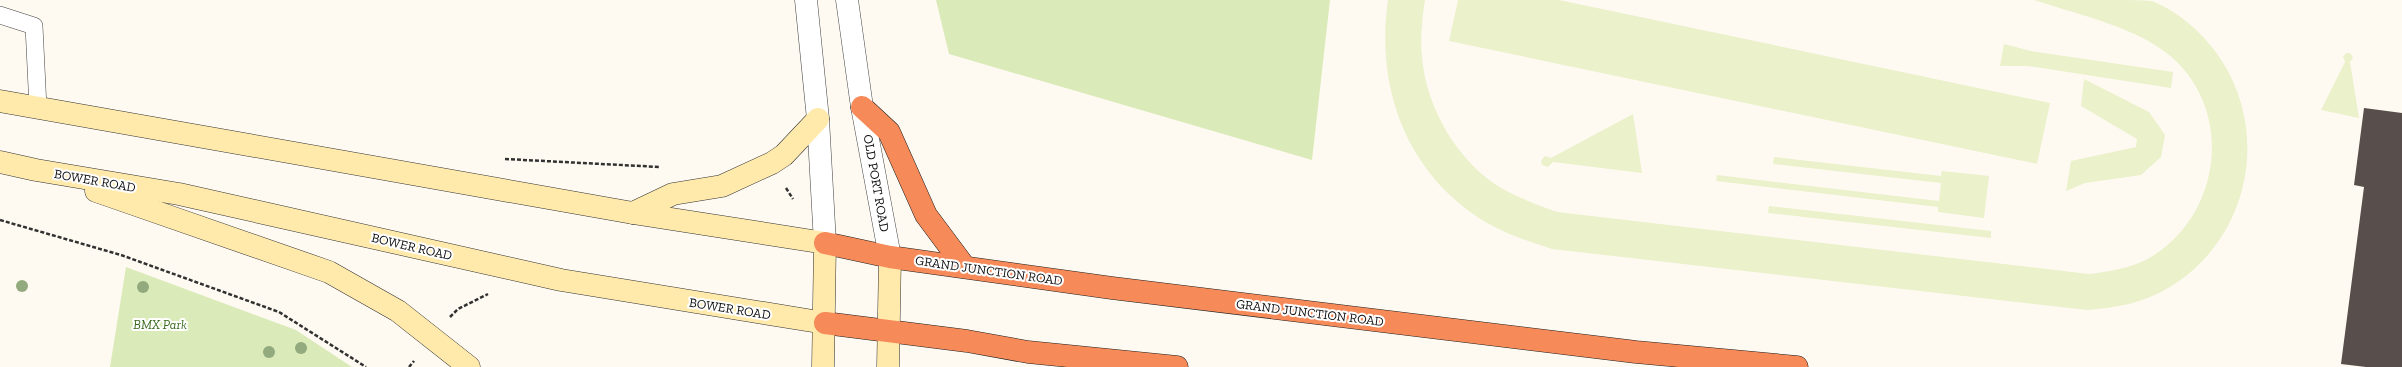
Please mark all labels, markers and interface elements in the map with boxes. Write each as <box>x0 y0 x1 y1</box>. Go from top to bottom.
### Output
street label: OLD PORT ROAD <box>861 133 892 233</box>
street label: BOWER ROAD <box>53 166 137 195</box>
street label: BOWER ROAD <box>370 230 454 263</box>
street label: GRAND JUNCTION ROAD <box>914 253 1064 288</box>
street label: BOWER ROAD <box>688 295 772 322</box>
street label: GRAND JUNCTION ROAD <box>1235 296 1385 329</box>
park label: BMX Park <box>133 317 187 332</box>

